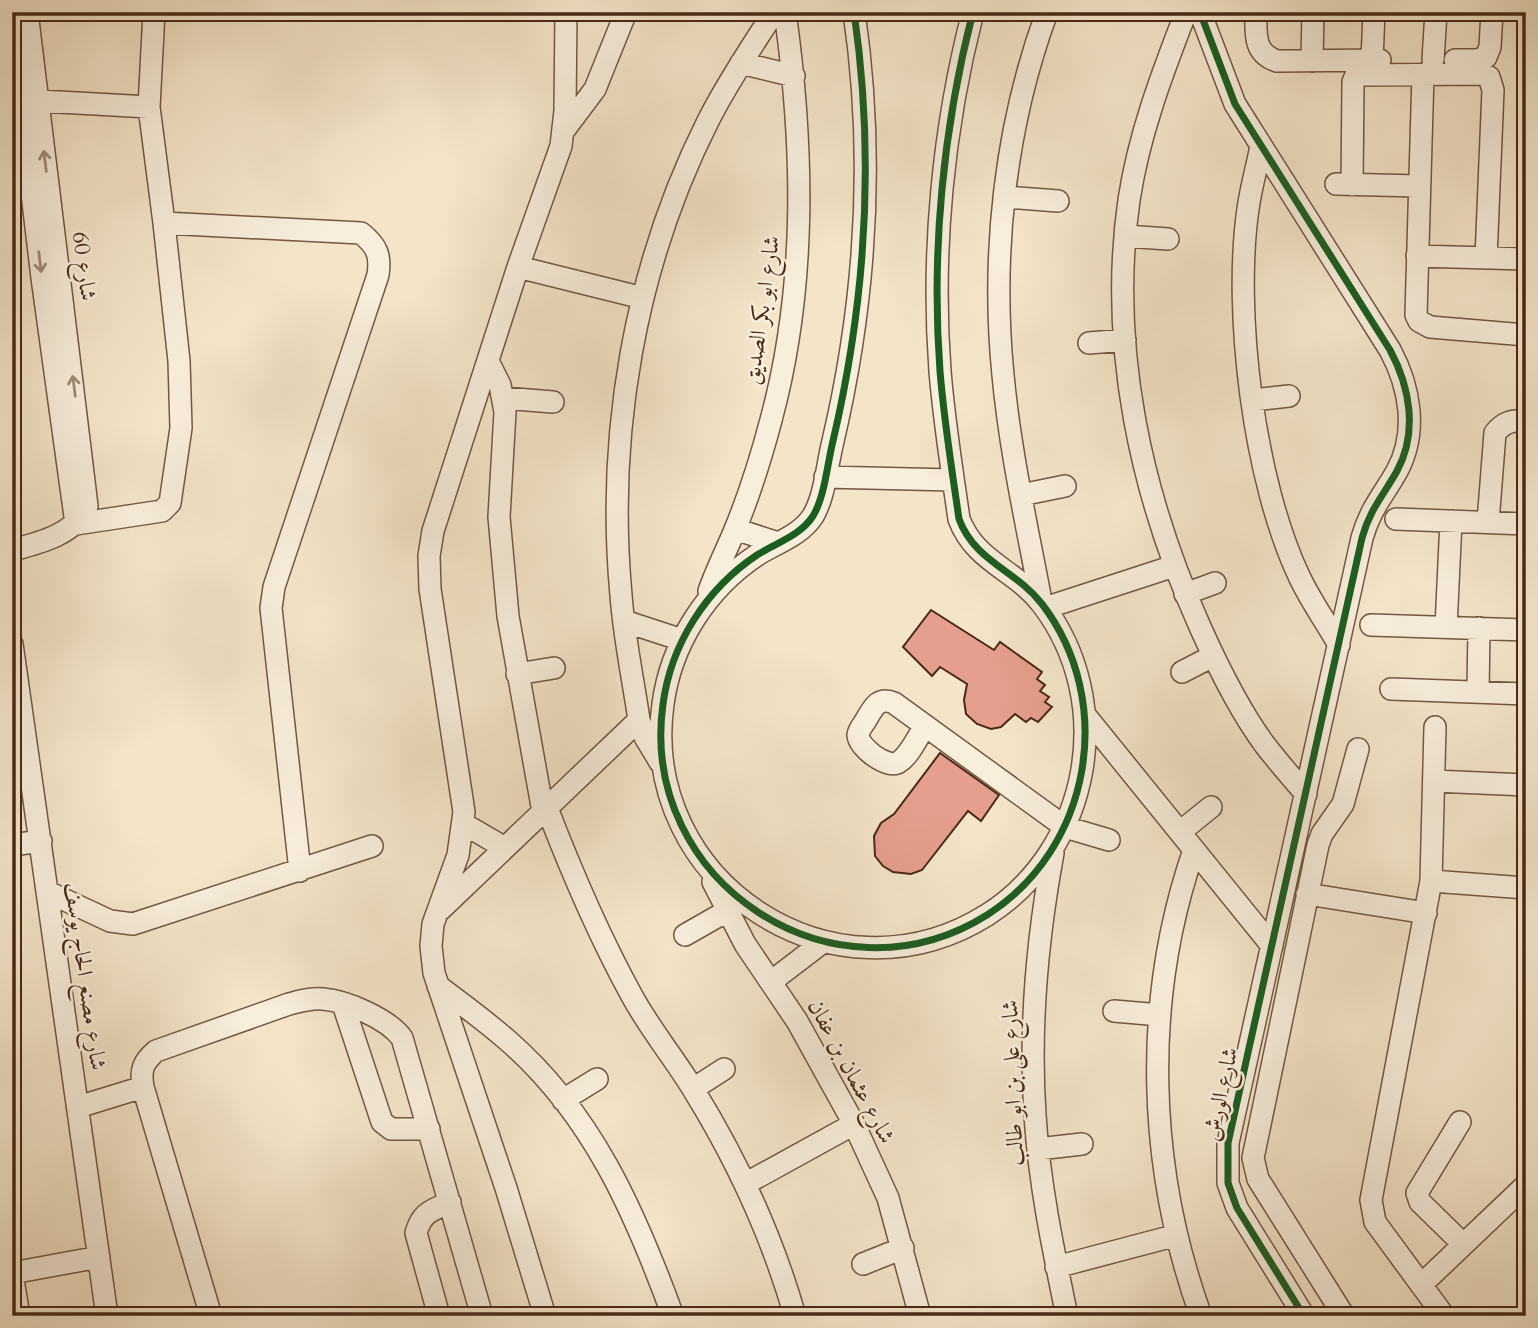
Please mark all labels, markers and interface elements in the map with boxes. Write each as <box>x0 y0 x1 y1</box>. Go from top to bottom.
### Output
one-way arrow <box>38 150 51 172</box>
street label: شارع 60 <box>61 230 104 303</box>
street label: شارع ابو بكر الصديق <box>736 234 791 387</box>
one-way arrow <box>34 250 47 273</box>
one-way arrow <box>67 375 80 398</box>
street label: شارع مصنع الحاج يوسف <box>52 880 114 1073</box>
street label: شارع عثمان بن عفان <box>797 994 903 1151</box>
street label: شارع على بن ابو طالب <box>994 999 1035 1166</box>
street label: شارع الورش <box>1195 1044 1249 1145</box>

